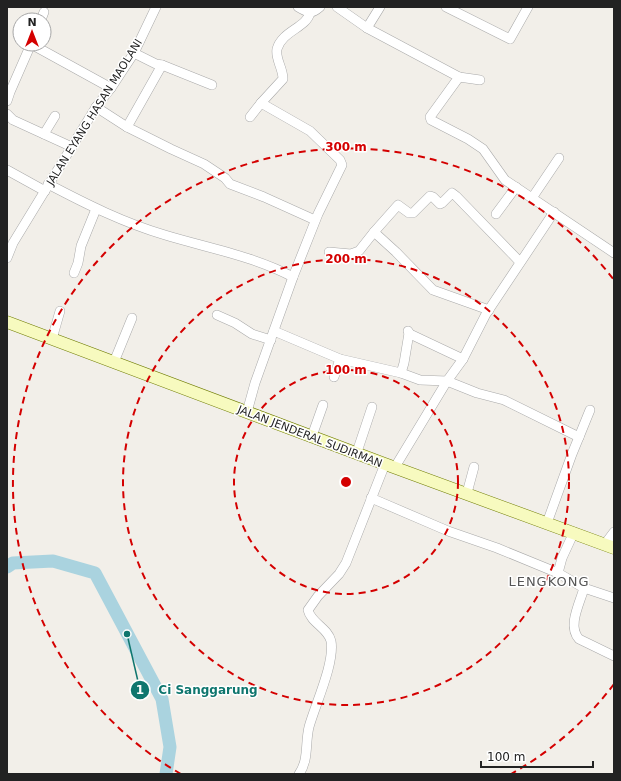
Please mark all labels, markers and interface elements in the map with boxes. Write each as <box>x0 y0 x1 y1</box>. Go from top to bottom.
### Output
north arrow <box>12 12 52 52</box>
text: N <box>27 16 37 29</box>
street label: JALAN EYANG HASAN MAOLANI <box>43 37 145 189</box>
text: 300 m <box>325 140 367 154</box>
text: 200 m <box>325 252 367 266</box>
text: 100 m <box>325 363 367 377</box>
street label: JALAN JENDERAL SUDIRMAN <box>235 402 384 470</box>
centre of rings <box>339 475 353 489</box>
district label: LENGKONG <box>508 574 590 589</box>
callout: Ci Sanggarung <box>130 678 265 702</box>
text: 1 <box>136 683 144 697</box>
text: Ci Sanggarung <box>158 683 258 697</box>
scale bar <box>481 743 593 769</box>
text: 100 m <box>487 750 525 764</box>

